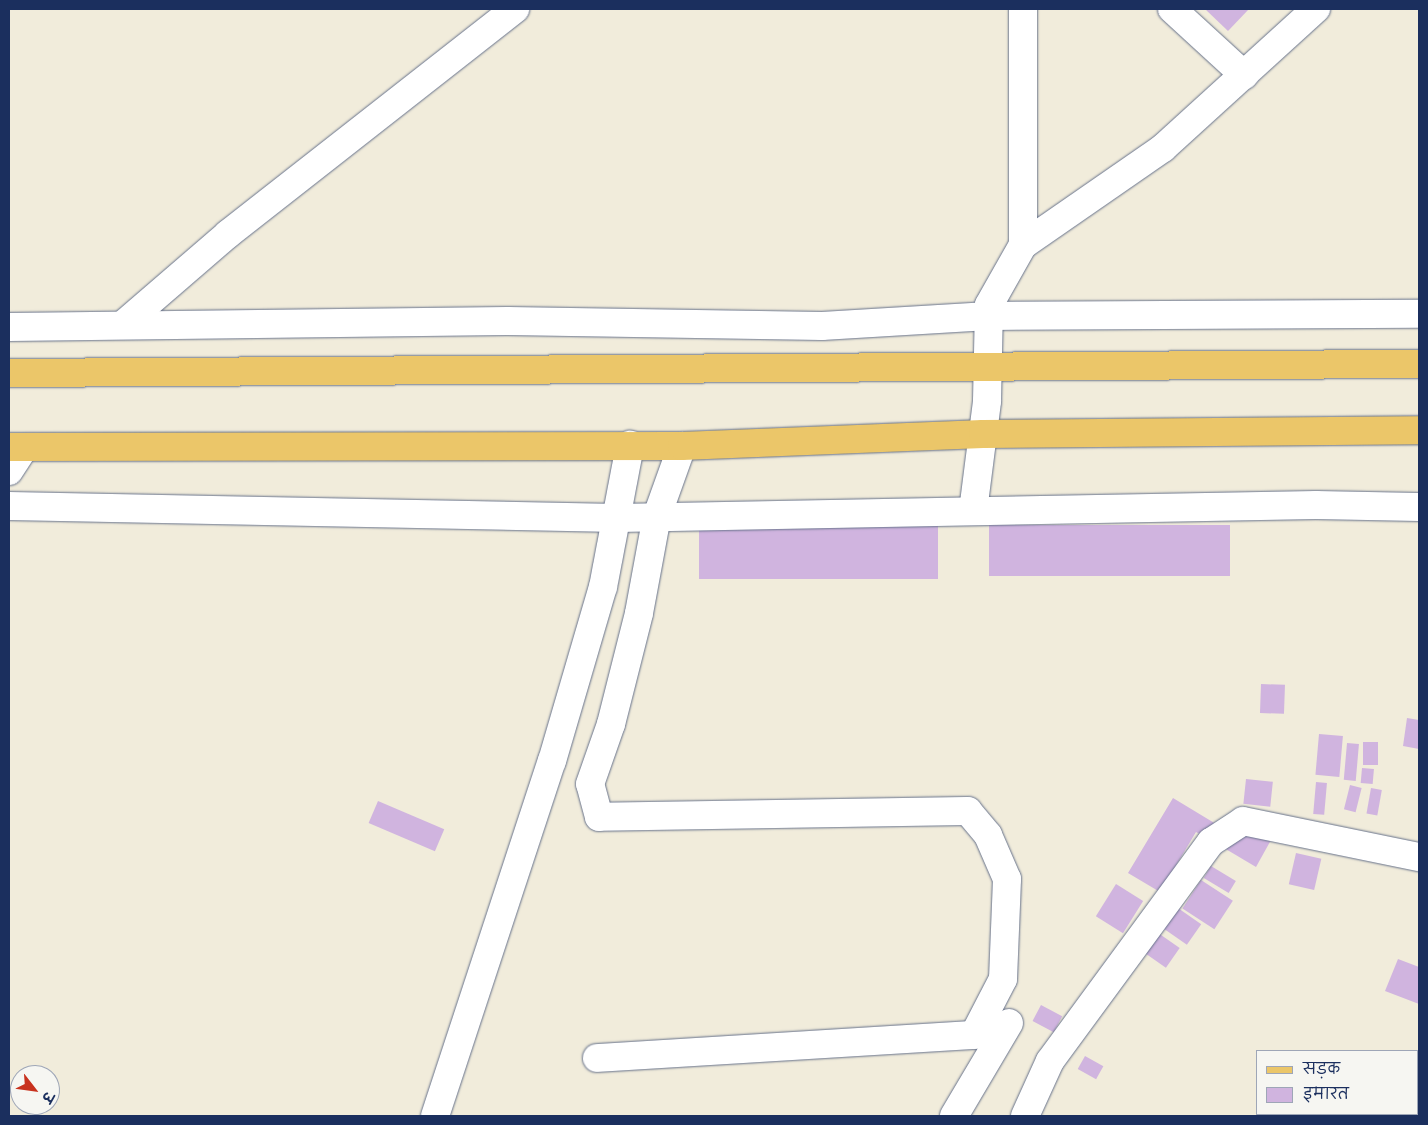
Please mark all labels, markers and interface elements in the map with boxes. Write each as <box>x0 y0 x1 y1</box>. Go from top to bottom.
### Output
legend <box>1256 1050 1418 1115</box>
text: सड़क <box>1303 1060 1340 1078</box>
north arrow <box>10 1065 60 1115</box>
text: इमारत <box>1303 1085 1349 1103</box>
text: उ <box>38 1089 57 1106</box>

